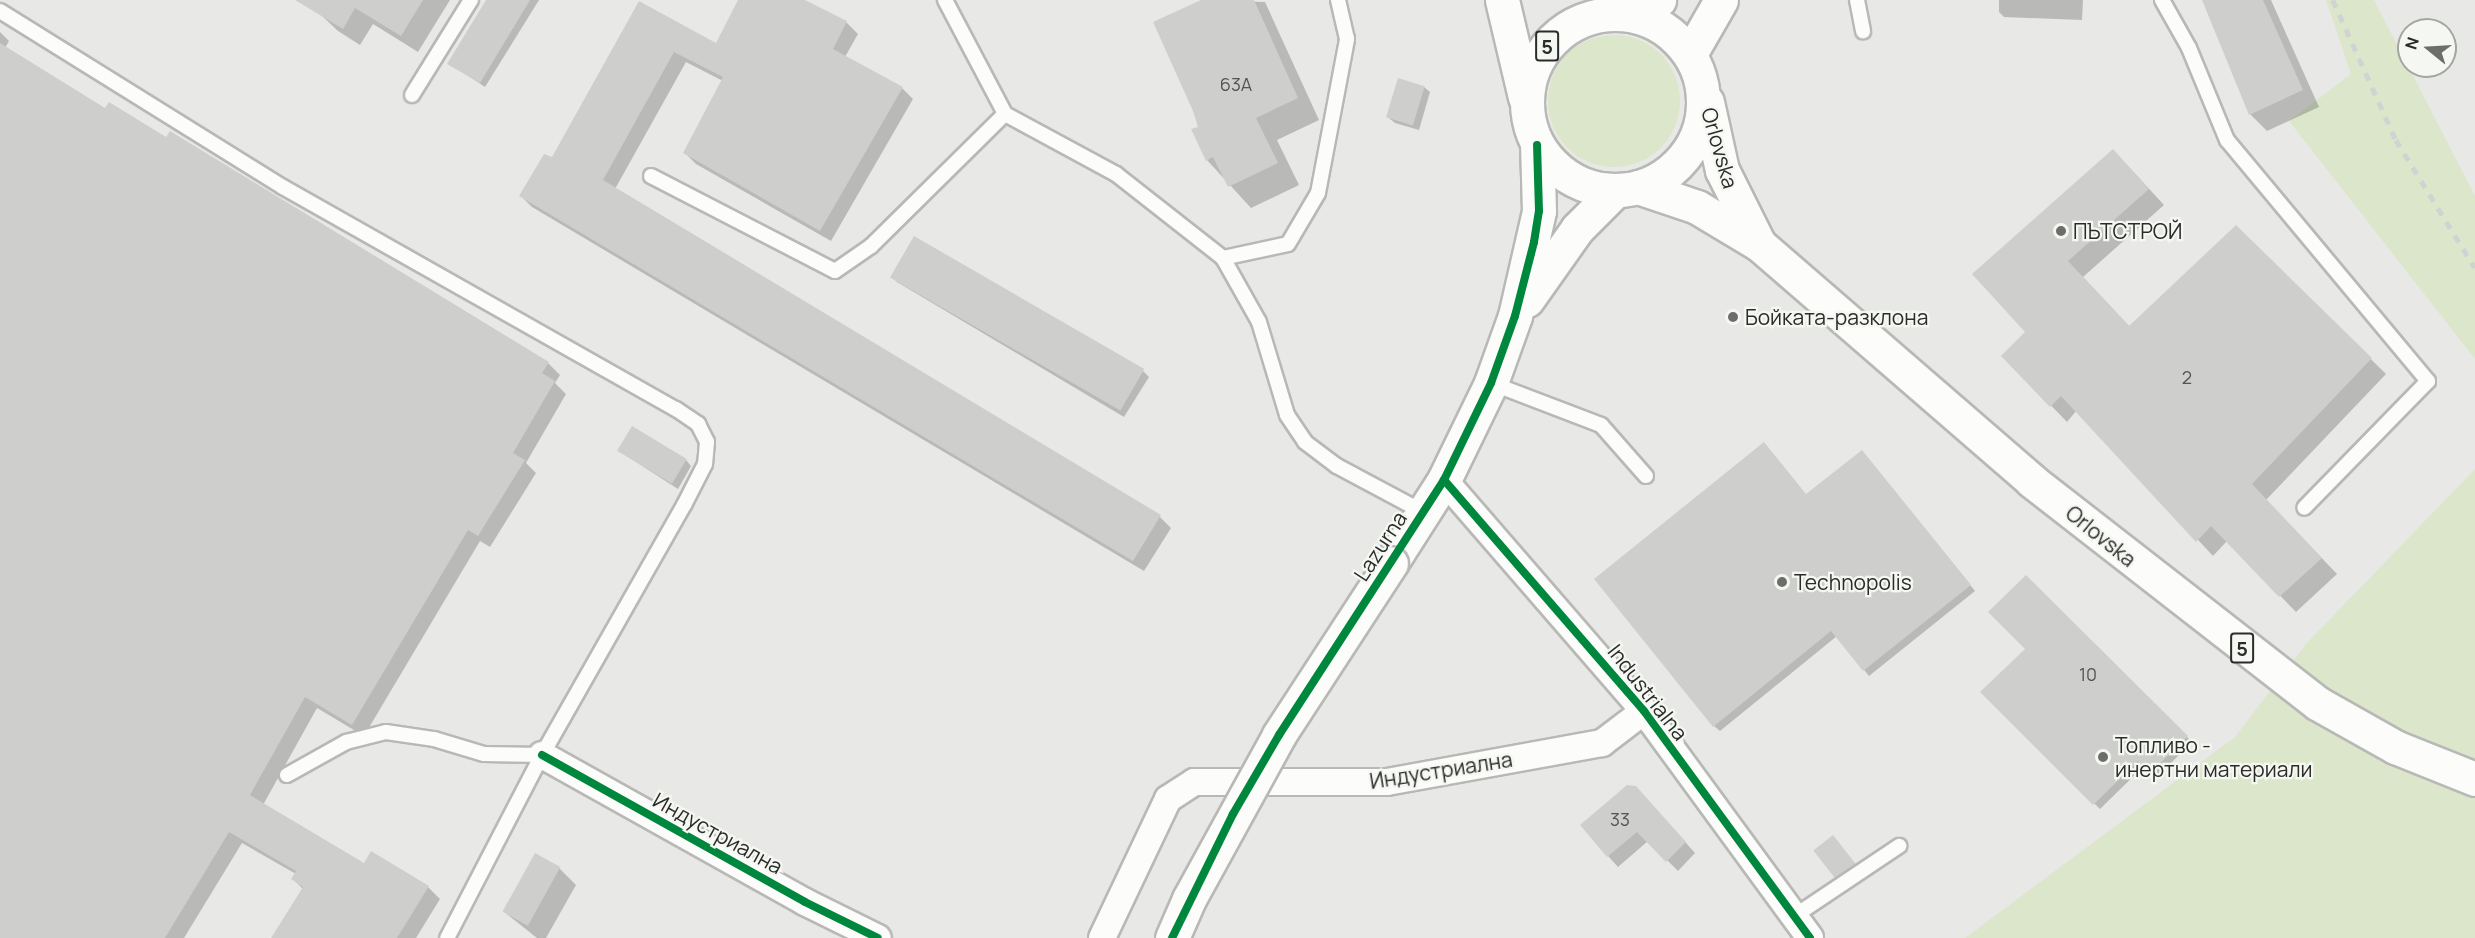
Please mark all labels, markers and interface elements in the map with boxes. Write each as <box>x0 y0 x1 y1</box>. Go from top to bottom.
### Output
north arrow <box>2397 18 2457 78</box>
road number: 5 <box>1535 29 1559 63</box>
text: N <box>2400 34 2424 52</box>
house number: 63А <box>1220 73 1252 95</box>
street label: Orlovska <box>1696 105 1744 191</box>
place label: ПЪТСТРОЙ <box>2073 218 2182 244</box>
marker: ПЪТСТРОЙ <box>2054 224 2068 238</box>
place label: Бойката-разклона <box>1745 304 1928 330</box>
marker: Бойката-разклона <box>1726 310 1740 324</box>
house number: 2 <box>2182 366 2192 388</box>
street label: Orlovska <box>2061 500 2141 572</box>
street label: Lazurna <box>1348 507 1412 585</box>
place label: Technopolis <box>1794 569 1912 595</box>
marker: Technopolis <box>1775 575 1789 589</box>
road number: 5 <box>2230 631 2254 665</box>
street label: Industrialna <box>1603 639 1693 745</box>
house number: 10 <box>2079 663 2097 685</box>
place label: Топливо - инертни материали <box>2115 732 2312 782</box>
street label: Индустриална <box>1368 746 1514 794</box>
marker: Топливо - инертни материали <box>2096 750 2110 764</box>
street label: Индустриална <box>649 787 787 879</box>
house number: 33 <box>1610 808 1630 830</box>

